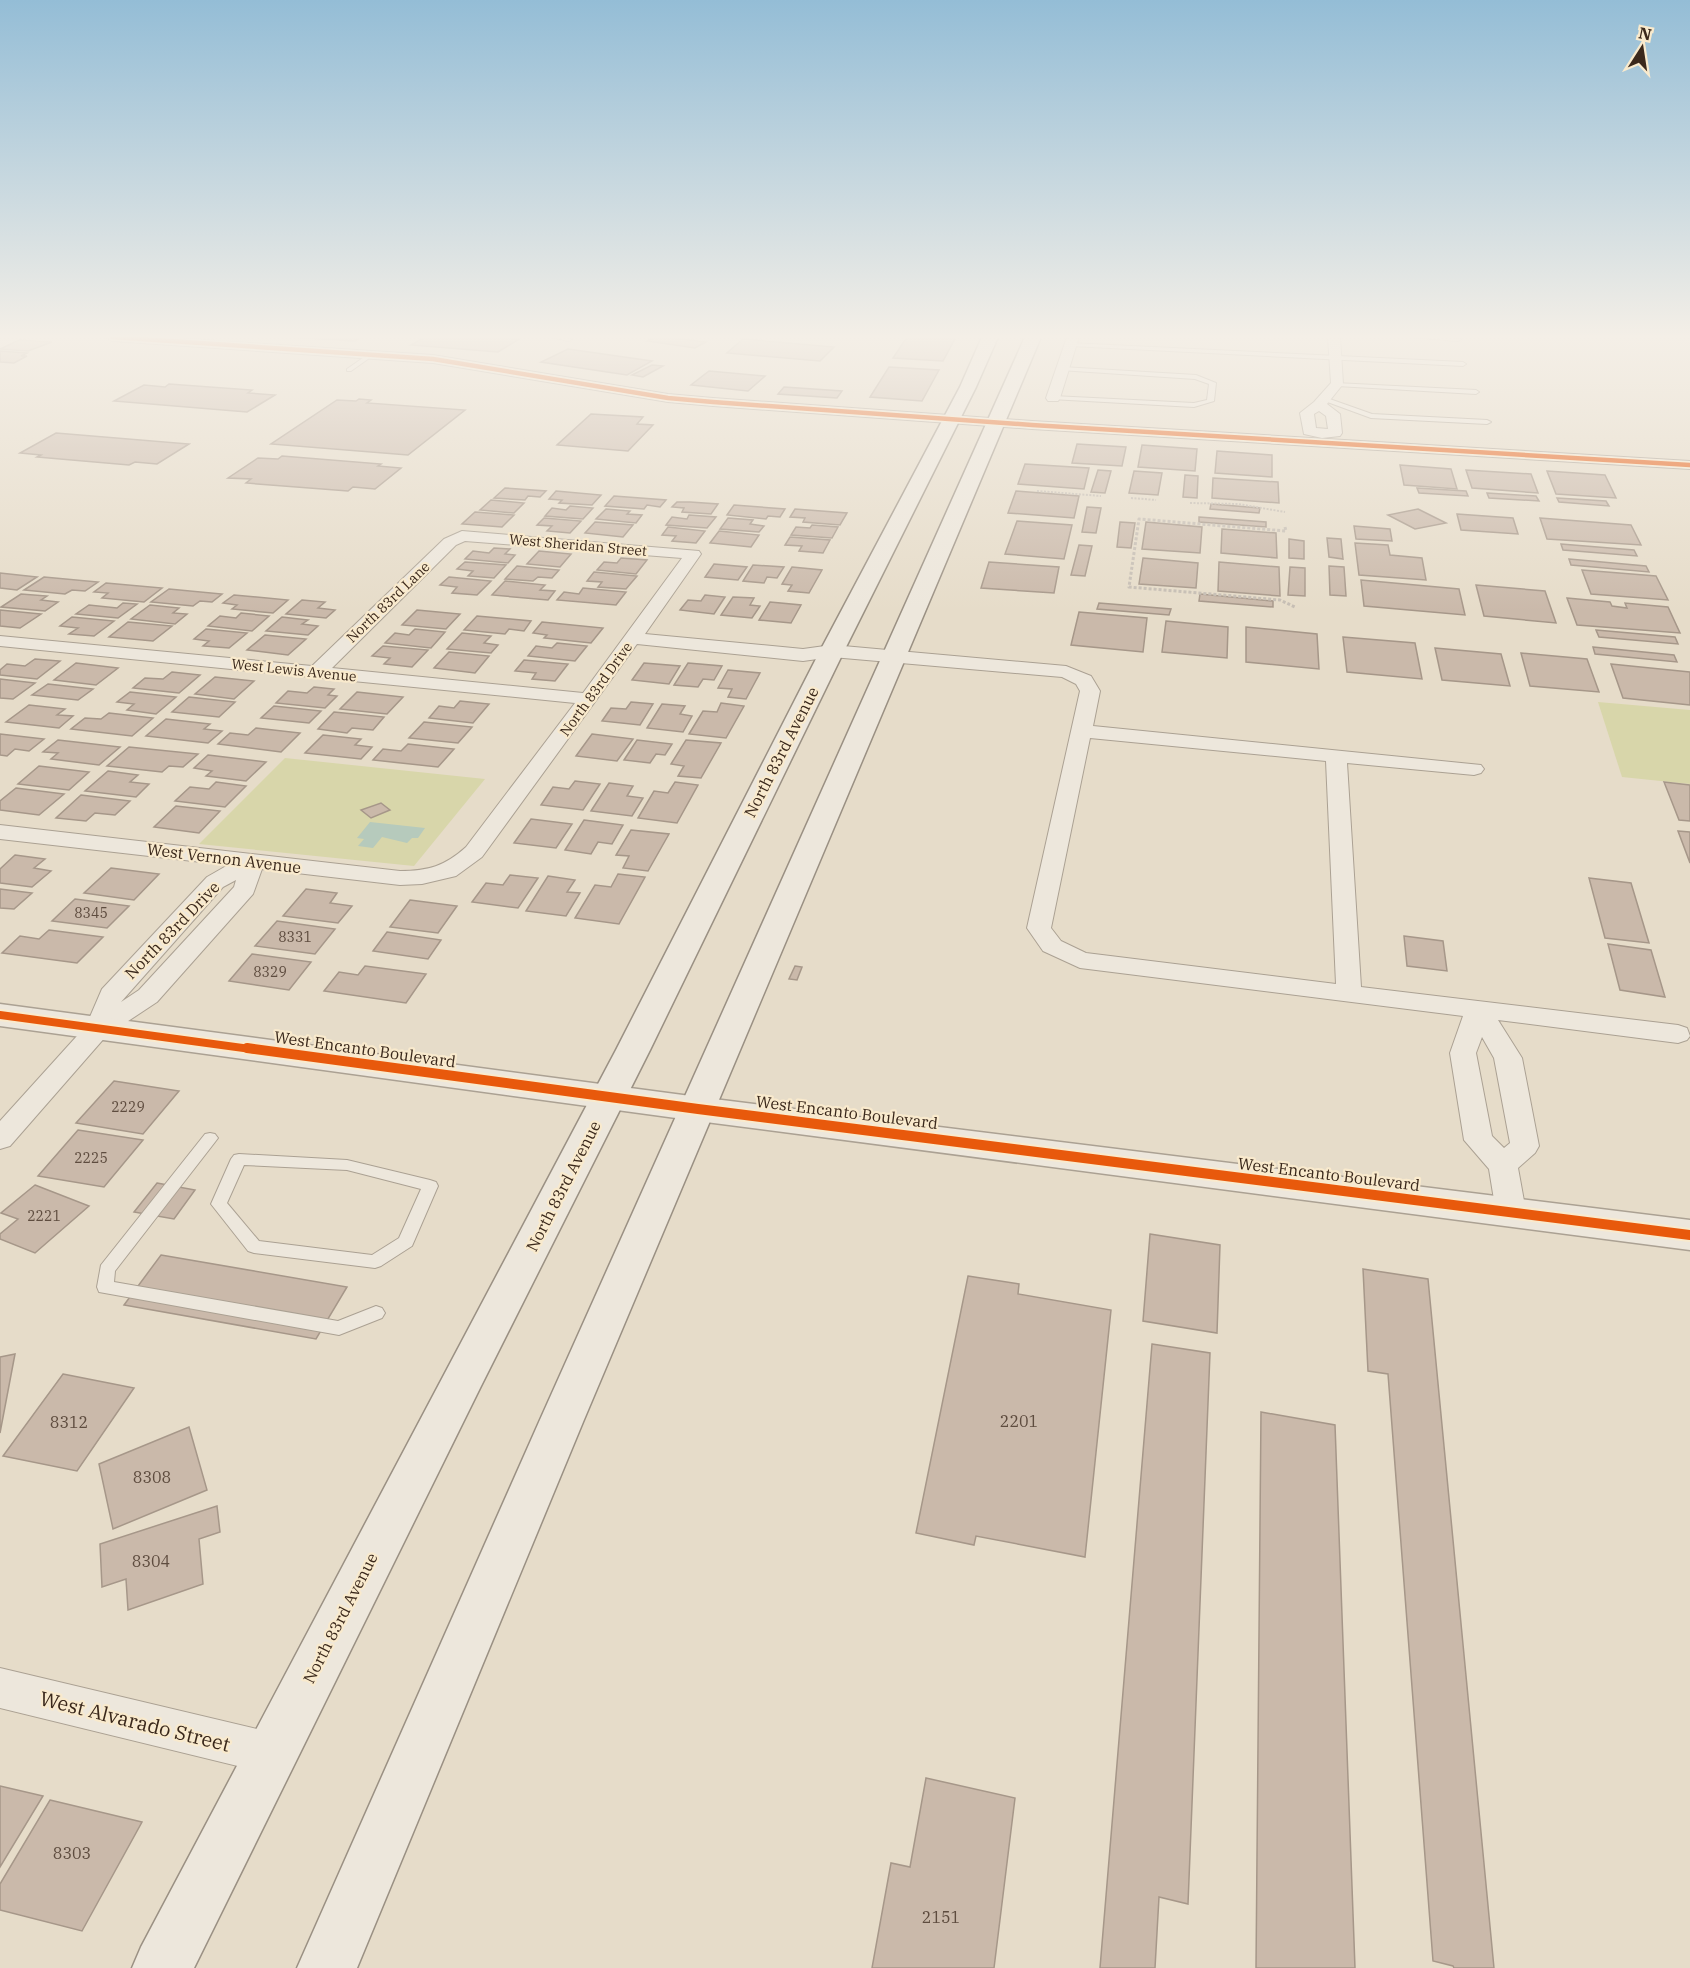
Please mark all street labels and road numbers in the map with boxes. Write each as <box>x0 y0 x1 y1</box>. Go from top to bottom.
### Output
street label: West Sheridan Street <box>508 530 648 560</box>
street label: North 83rd Lane <box>342 558 434 646</box>
street label: North 83rd Drive <box>556 638 636 740</box>
street label: West Lewis Avenue <box>231 654 357 686</box>
street label: North 83rd Avenue <box>739 683 823 821</box>
street label: West Vernon Avenue <box>146 839 302 877</box>
street label: North 83rd Drive <box>120 877 224 983</box>
street label: West Encanto Boulevard <box>273 1026 457 1072</box>
street label: West Encanto Boulevard <box>755 1091 939 1133</box>
street label: North 83rd Avenue <box>521 1117 605 1255</box>
street label: West Encanto Boulevard <box>1237 1153 1421 1195</box>
street label: North 83rd Avenue <box>298 1549 382 1687</box>
street label: West Alvarado Street <box>37 1684 233 1758</box>

